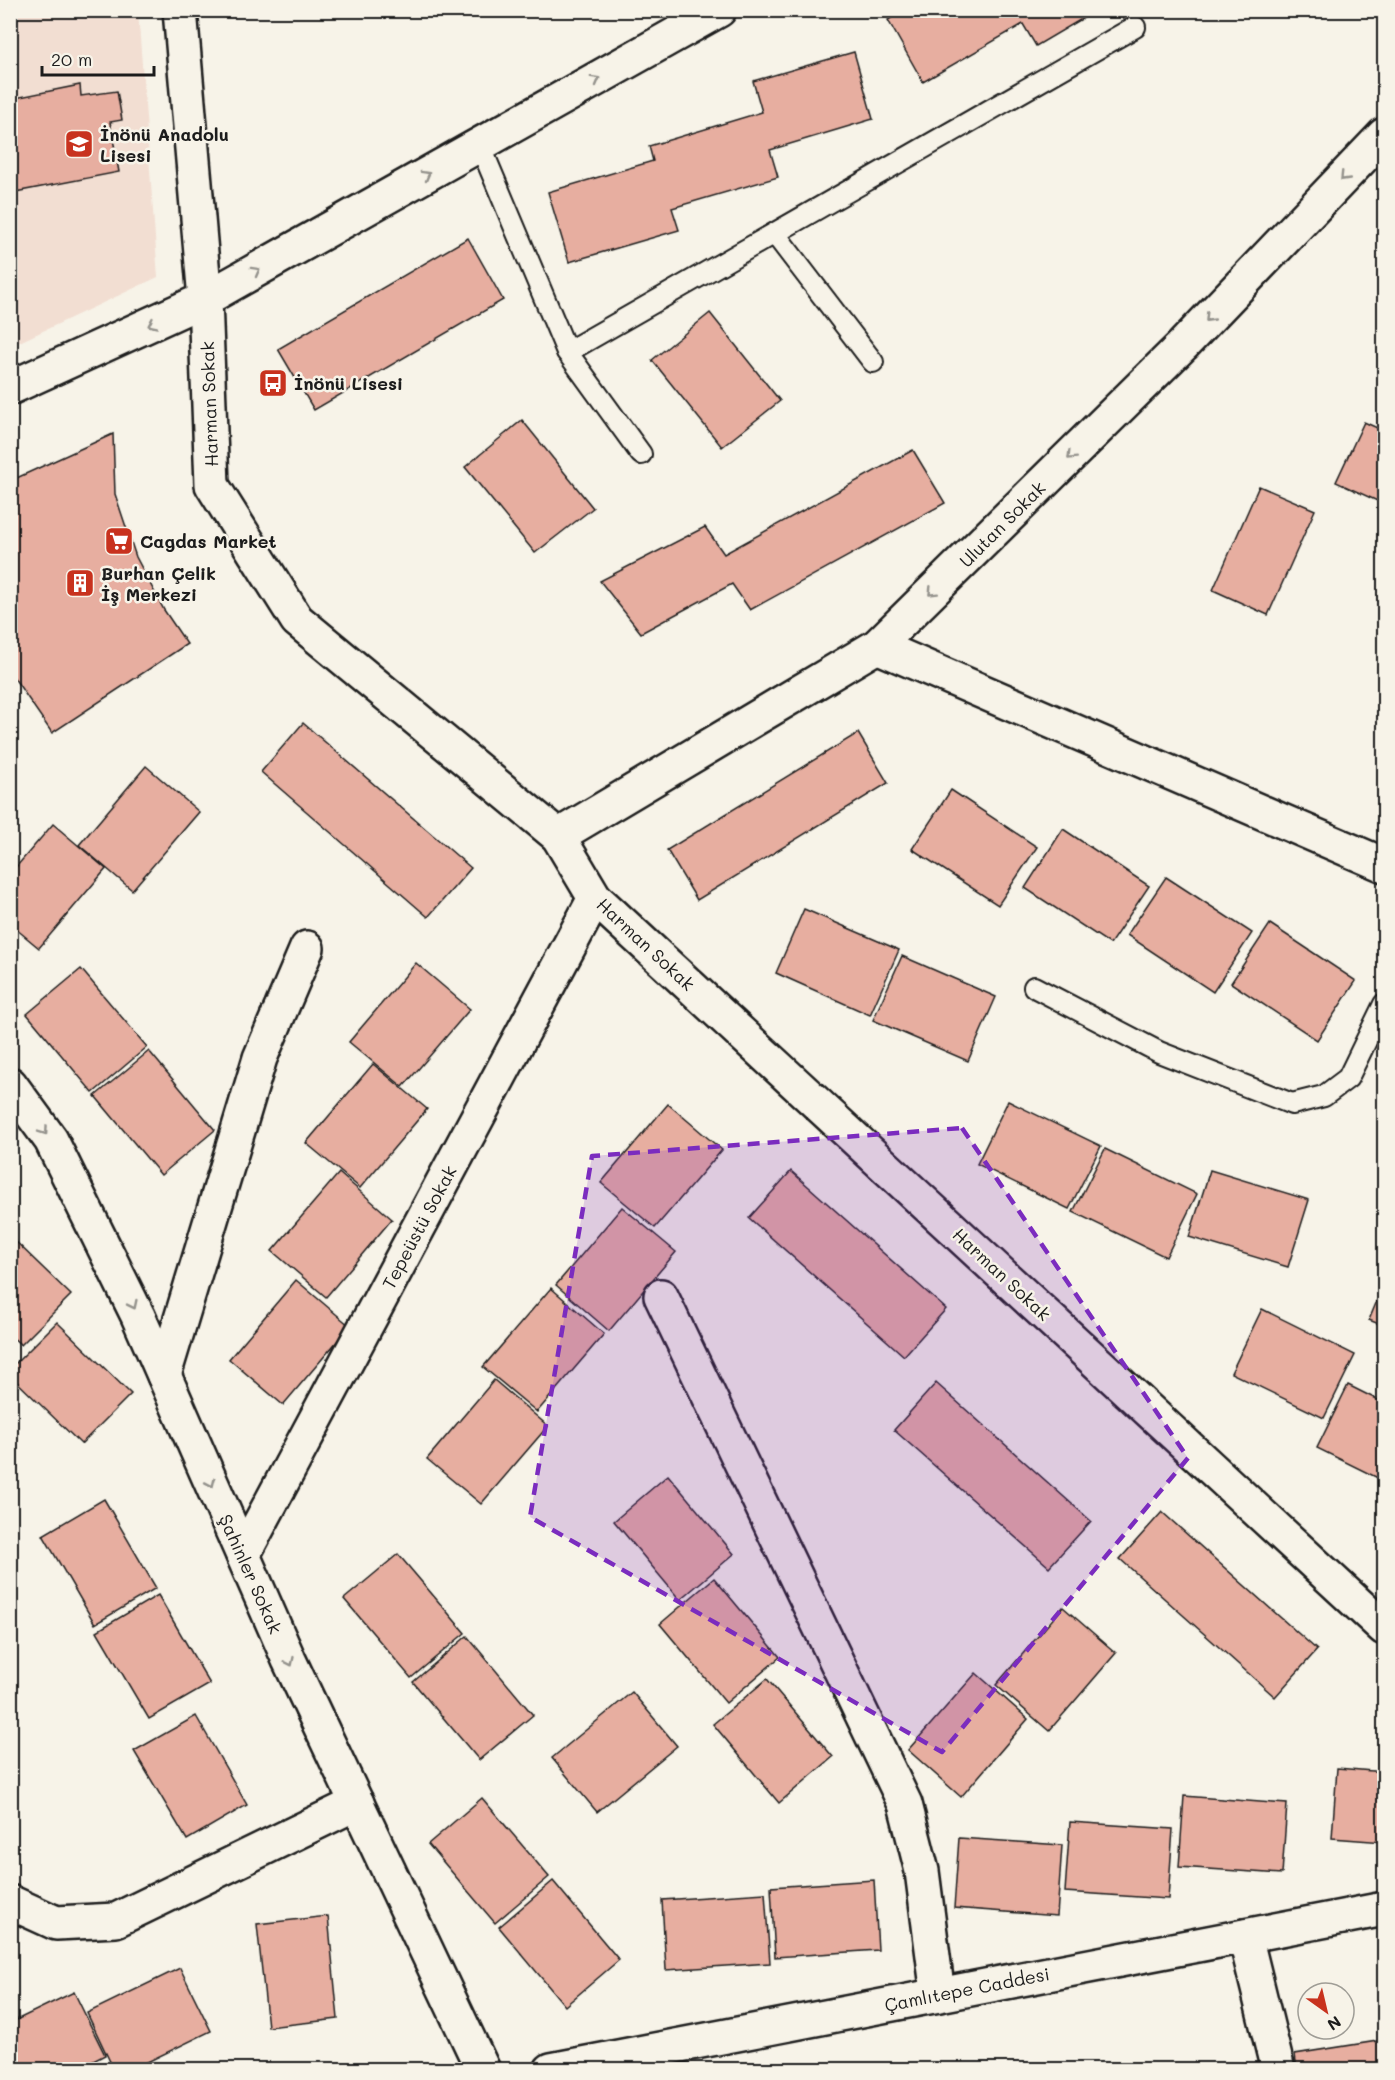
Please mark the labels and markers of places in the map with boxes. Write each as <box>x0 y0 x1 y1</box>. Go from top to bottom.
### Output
place label: İnönü Anadolu Lisesi <box>100 122 229 167</box>
school or university icon: İnönü Anadolu Lisesi <box>63 128 95 160</box>
bus stop icon: İnönü Lisesi <box>257 367 289 399</box>
place label: İnönü Lisesi <box>294 371 403 395</box>
supermarket icon: Cagdas Market <box>103 525 135 557</box>
place label: Cagdas Market <box>140 529 277 553</box>
place label: Burhan Çelik İş Merkezi <box>101 561 216 606</box>
building icon: Burhan Çelik İş Merkezi <box>64 567 96 599</box>

